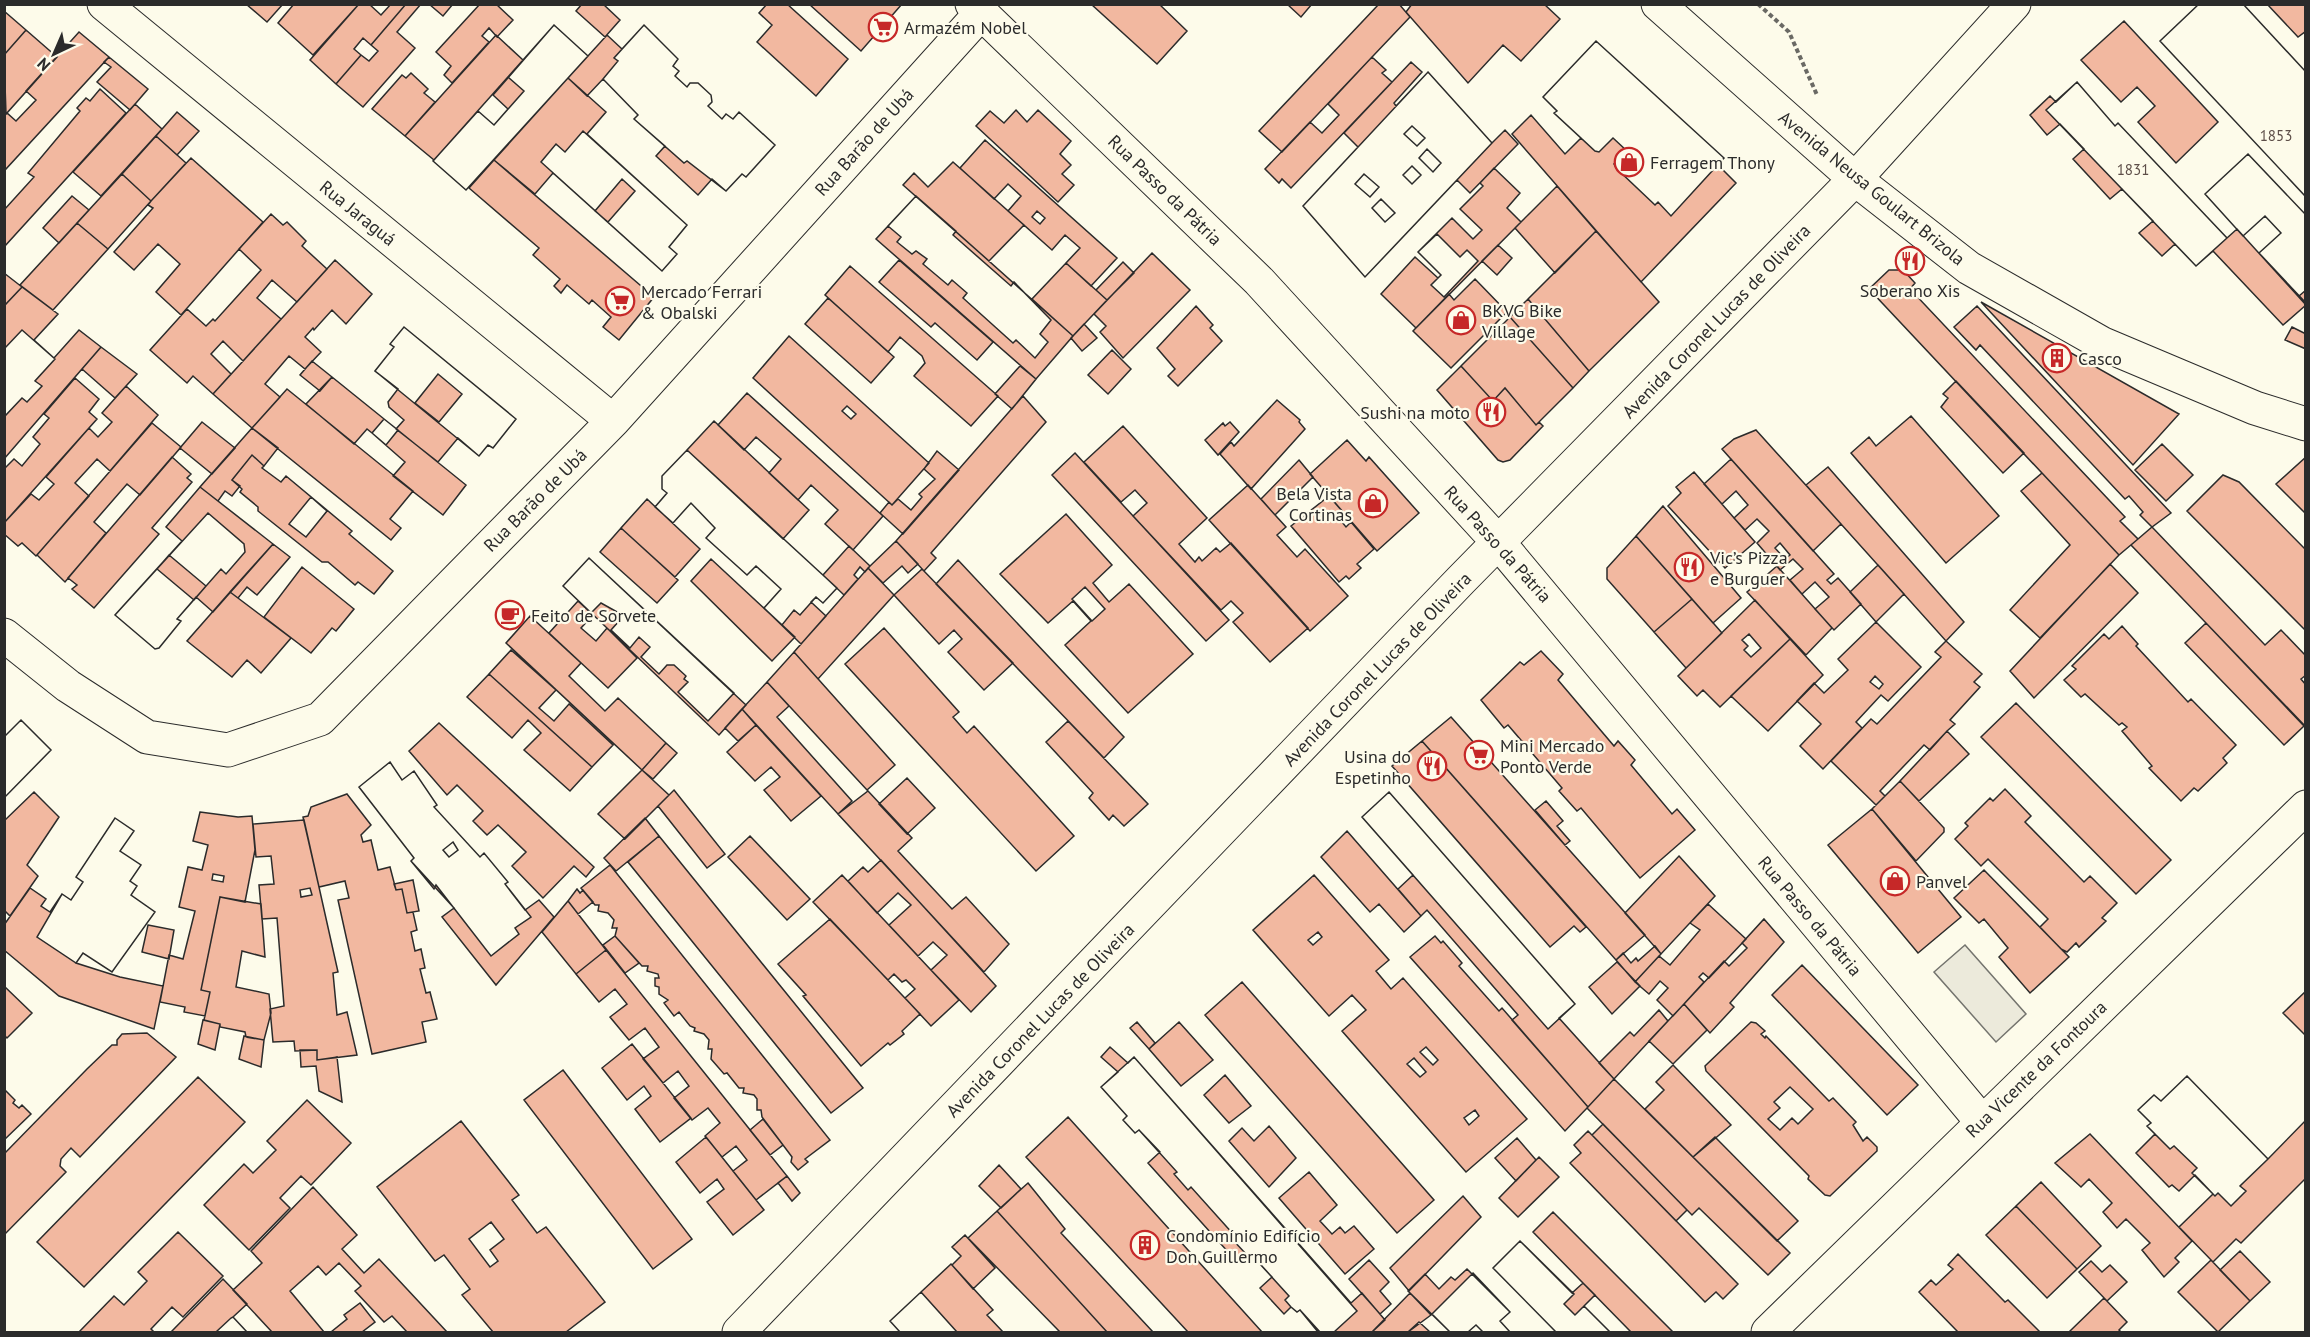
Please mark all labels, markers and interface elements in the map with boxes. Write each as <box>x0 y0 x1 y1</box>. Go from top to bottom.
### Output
supermarket icon: Armazém Nobel <box>867 11 899 43</box>
place label: Armazém Nobel <box>904 16 1027 39</box>
north arrow <box>24 24 84 84</box>
text: N <box>33 54 54 76</box>
street label: Rua Barão de Ubá <box>810 83 918 201</box>
street label: Avenida Neusa Goulart Brizola <box>1774 106 1970 270</box>
house number: 1853 <box>2260 126 2292 145</box>
street label: Rua Passo da Pátria <box>1103 130 1227 250</box>
shop icon: Ferragem Thony <box>1613 146 1645 178</box>
place label: Ferragem Thony <box>1650 151 1776 174</box>
house number: 1831 <box>2117 160 2149 179</box>
street label: Rua Jaraguá <box>315 175 401 251</box>
street label: Avenida Coronel Lucas de Oliveira <box>1617 219 1815 423</box>
restaurant icon: Soberano Xis <box>1894 245 1926 277</box>
place label: Soberano Xis <box>1860 279 1960 302</box>
place label: Mercado Ferrari & Obalski <box>641 280 762 324</box>
supermarket icon: Mercado Ferrari & Obalski <box>604 285 636 317</box>
place label: BKVG Bike Village <box>1481 299 1562 343</box>
shop icon: BKVG Bike Village <box>1445 304 1477 336</box>
building icon: Casco <box>2041 342 2073 374</box>
place label: Casco <box>2078 347 2122 370</box>
restaurant icon: Sushi na moto <box>1475 396 1507 428</box>
place label: Sushi na moto <box>1360 401 1470 424</box>
street label: Rua Barão de Ubá <box>478 443 592 557</box>
street label: Rua Passo da Pátria <box>1439 481 1557 607</box>
place label: Bela Vista Cortinas <box>1276 482 1352 526</box>
shop icon: Bela Vista Cortinas <box>1357 487 1389 519</box>
place label: Vic’s Pizza e Burguer <box>1709 546 1788 590</box>
restaurant icon: Vic’s Pizza e Burguer <box>1673 551 1705 583</box>
street label: Avenida Coronel Lucas de Oliveira <box>1278 567 1476 771</box>
cafe icon: Feito de Sorvete <box>494 599 526 631</box>
place label: Feito de Sorvete <box>531 604 656 627</box>
place label: Mini Mercado Ponto Verde <box>1500 734 1604 778</box>
supermarket icon: Mini Mercado Ponto Verde <box>1463 739 1495 771</box>
place label: Usina do Espetinho <box>1335 745 1411 789</box>
restaurant icon: Usina do Espetinho <box>1416 750 1448 782</box>
street label: Rua Passo da Pátria <box>1753 851 1867 981</box>
shop icon: Panvel <box>1879 865 1911 897</box>
place label: Panvel <box>1916 870 1968 893</box>
street label: Avenida Coronel Lucas de Oliveira <box>941 918 1139 1122</box>
street label: Rua Vicente da Fontoura <box>1961 996 2111 1142</box>
place label: Condomínio Edifício Don Guillermo <box>1166 1224 1320 1268</box>
building icon: Condomínio Edifício Don Guillermo <box>1129 1229 1161 1261</box>

